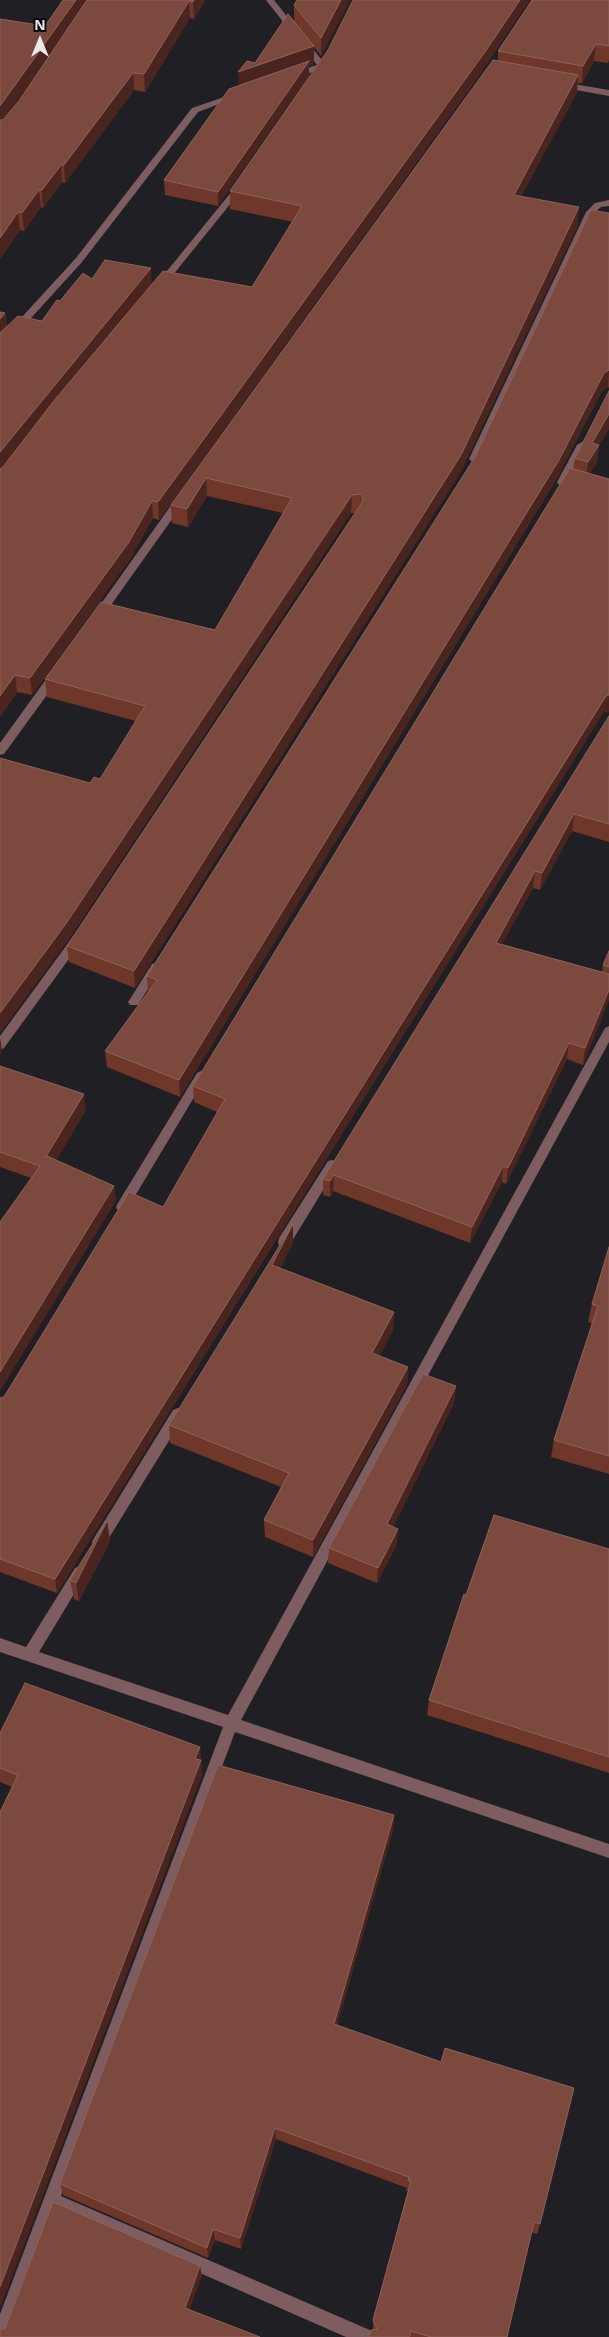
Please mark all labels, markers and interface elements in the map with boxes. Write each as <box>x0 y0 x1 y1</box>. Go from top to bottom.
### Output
north arrow <box>15 15 65 65</box>
text: N <box>34 15 46 34</box>

